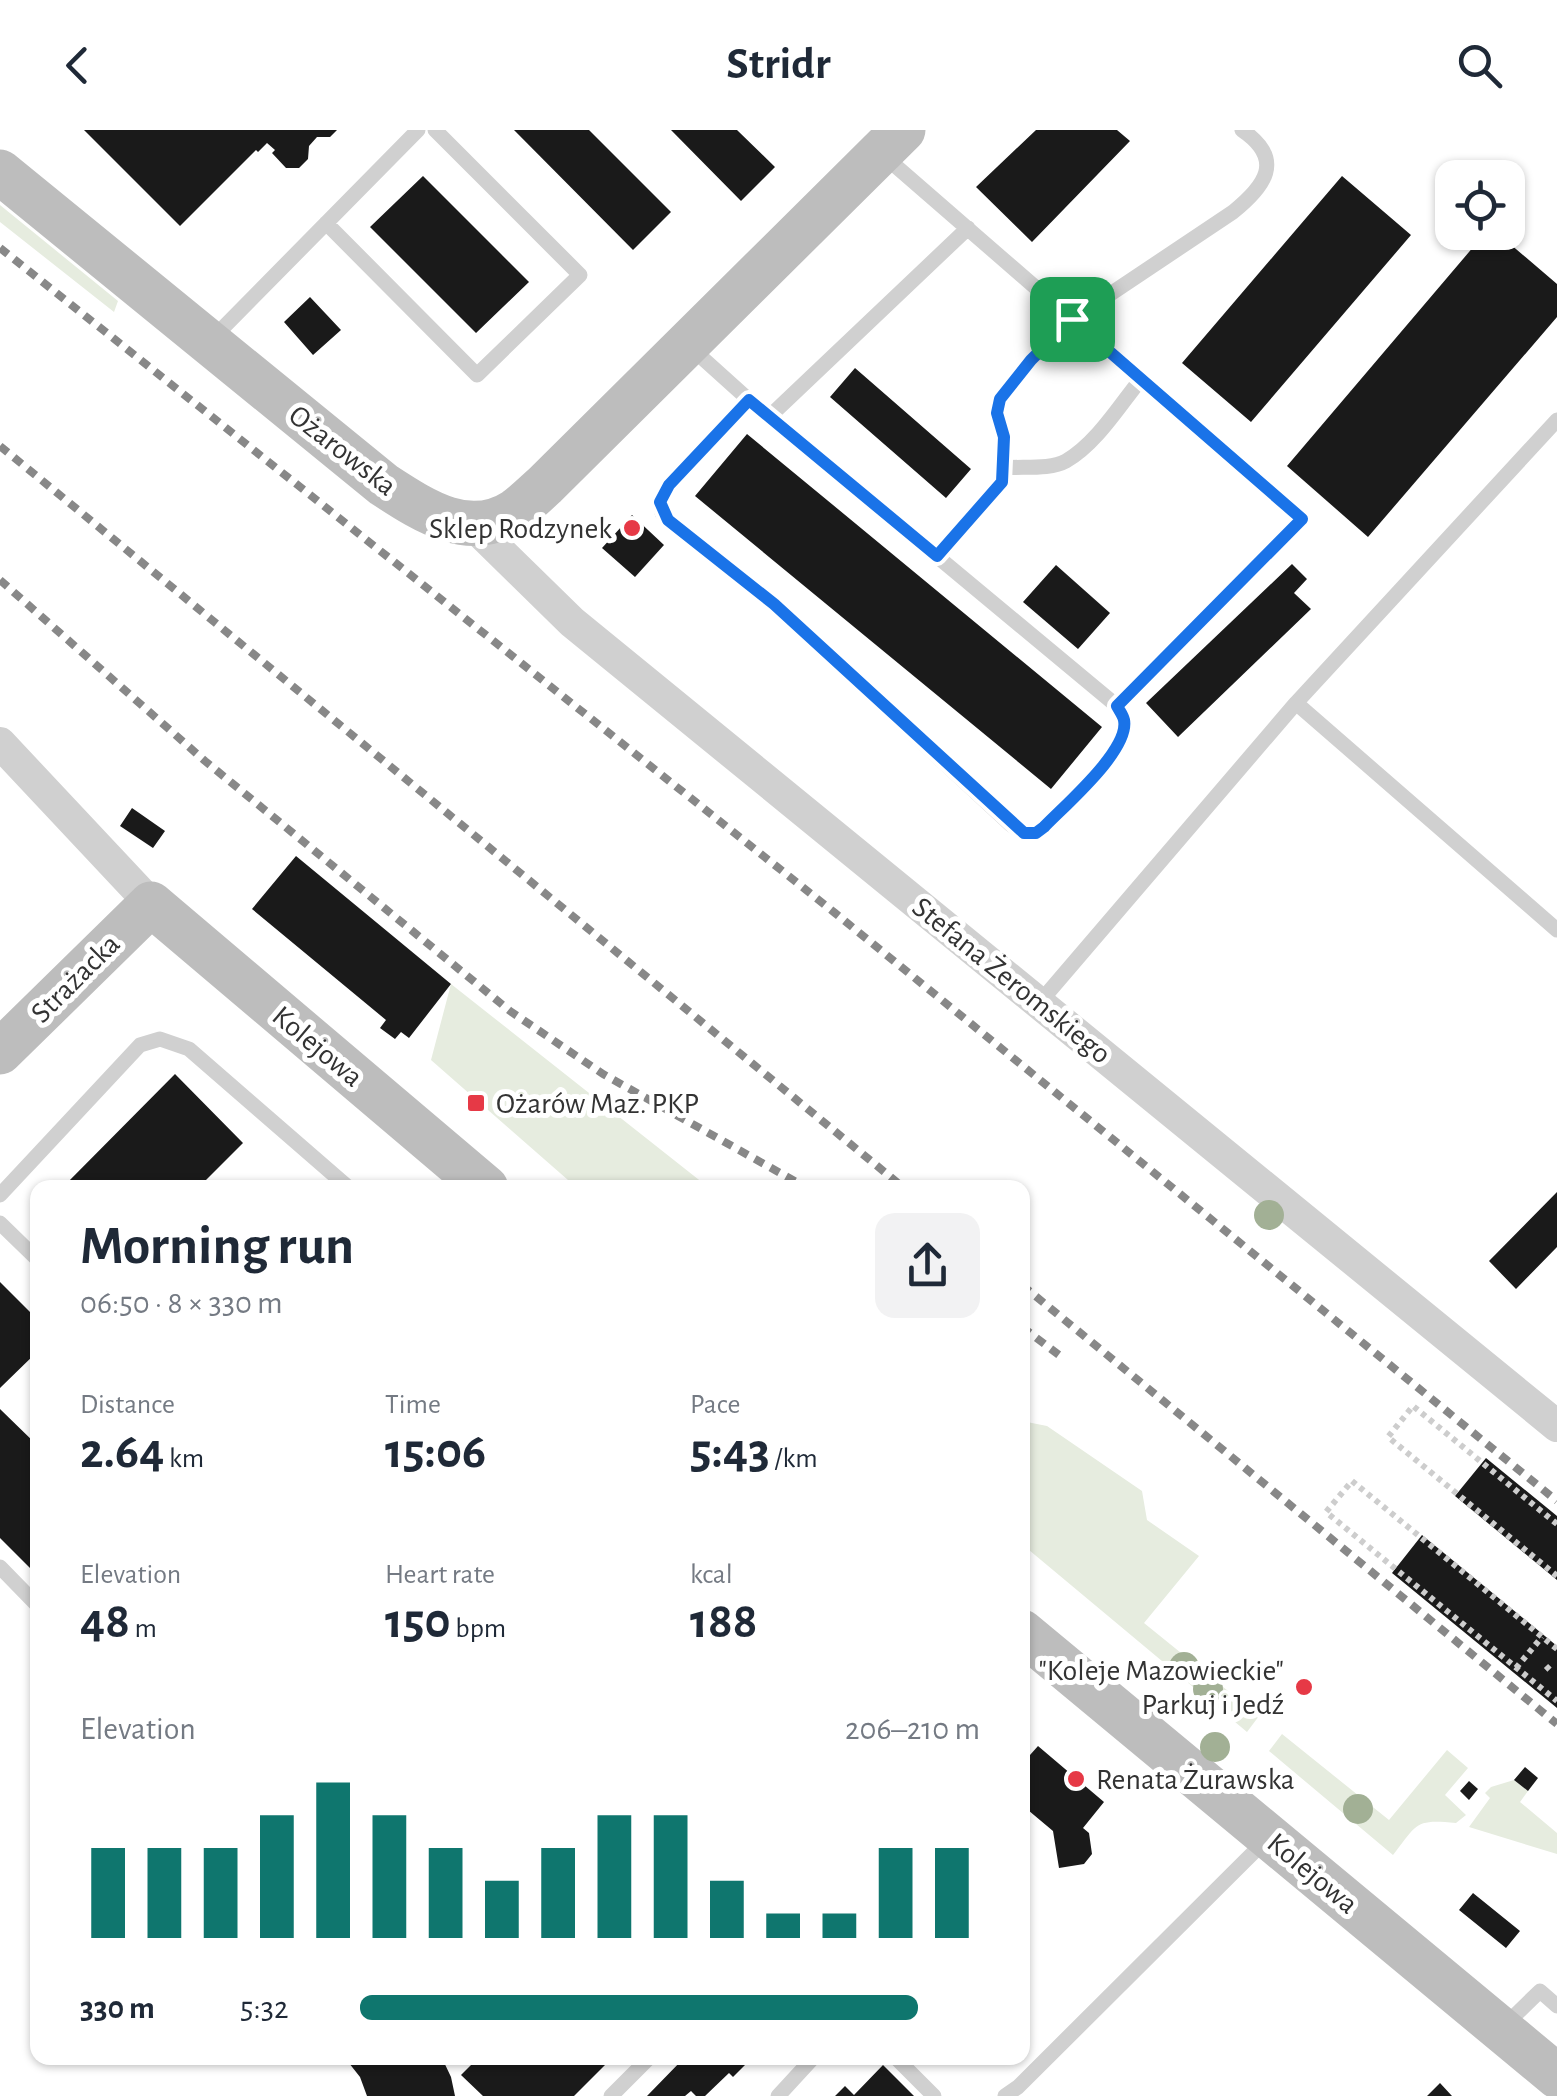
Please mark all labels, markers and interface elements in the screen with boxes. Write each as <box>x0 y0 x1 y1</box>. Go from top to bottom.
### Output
icon: back <box>50 38 105 93</box>
icon: search <box>1452 38 1507 93</box>
text: Stridr <box>726 42 831 87</box>
map controls <box>1435 160 1525 250</box>
button: locate <box>1435 160 1525 250</box>
pin <box>1030 277 1115 362</box>
icon: arrive <box>1045 292 1100 347</box>
street label: Ożarowska <box>283 400 402 502</box>
place label: Sklep Rodzynek <box>429 514 612 544</box>
marker: Sklep Rodzynek <box>621 517 643 539</box>
street label: Stefana Żeromskiego <box>906 890 1118 1070</box>
street label: Strażacka <box>26 929 126 1029</box>
street label: Kolejowa <box>267 1001 368 1093</box>
place label: Ożarów Maz. PKP <box>496 1089 699 1119</box>
marker: Ożarów Maz. PKP <box>465 1092 487 1114</box>
button: share <box>875 1213 980 1318</box>
text: Morning run <box>80 1219 354 1274</box>
text: 06:50 · 8 × 330 m <box>80 1287 283 1319</box>
text: Distance <box>80 1391 175 1419</box>
text: Time <box>385 1391 441 1419</box>
text: Pace <box>690 1391 740 1419</box>
text: 2.64 <box>80 1427 164 1477</box>
text: 15:06 <box>385 1427 486 1477</box>
text: 5:43 <box>690 1427 770 1477</box>
text: km <box>164 1445 204 1473</box>
text: /km <box>770 1445 818 1473</box>
text: Elevation <box>80 1561 181 1589</box>
text: Heart rate <box>385 1561 495 1589</box>
text: kcal <box>690 1561 733 1589</box>
text: 48 <box>80 1597 130 1647</box>
text: 150 <box>385 1597 451 1647</box>
text: 188 <box>690 1597 757 1647</box>
text: m <box>130 1615 157 1643</box>
text: bpm <box>451 1615 506 1643</box>
place label: "Koleje Mazowieckie" Parkuj i Jedź <box>1038 1656 1284 1720</box>
marker: "Koleje Mazowieckie" Parkuj i Jedź <box>1293 1676 1315 1698</box>
text: Elevation <box>80 1713 196 1745</box>
text: 206–210 m <box>845 1713 980 1745</box>
place label: Renata Żurawska <box>1096 1763 1295 1795</box>
marker: Renata Żurawska <box>1065 1768 1087 1790</box>
street label: Kolejowa <box>1262 1828 1363 1920</box>
text: 330 m <box>80 1992 155 2024</box>
text: 5:32 <box>240 1992 288 2024</box>

